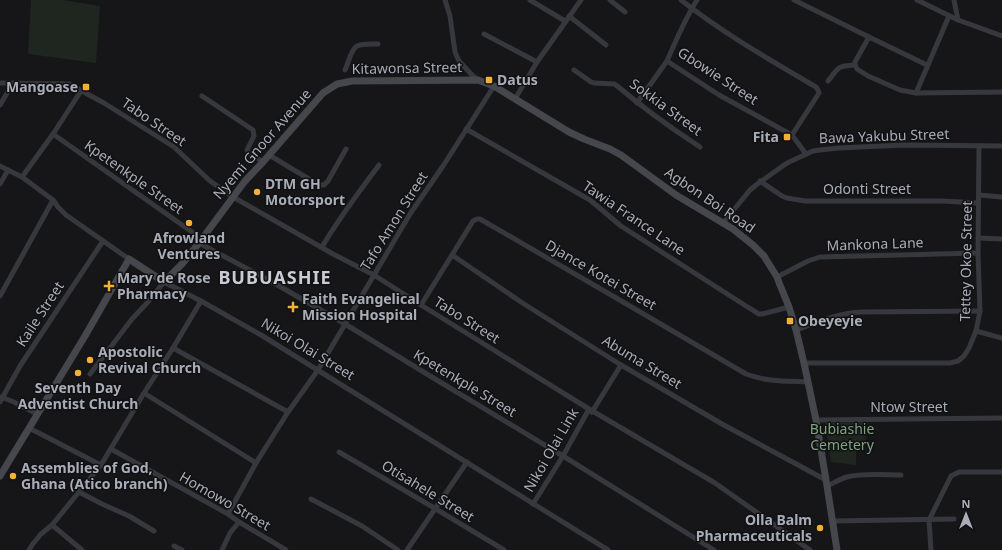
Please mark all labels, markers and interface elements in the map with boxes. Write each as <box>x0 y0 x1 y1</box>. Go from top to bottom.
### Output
street label: Gbowie Street <box>674 42 762 109</box>
street label: Kitawonsa Street <box>352 57 462 78</box>
place label: Datus <box>497 70 538 89</box>
street label: Sokkia Street <box>626 74 706 139</box>
marker: Datus <box>484 75 494 85</box>
place label: Mangoase <box>6 77 78 96</box>
marker: Mangoase <box>81 82 91 92</box>
street label: Nyemi Gnoor Avenue <box>208 84 315 203</box>
street label: Tabo Street <box>118 93 190 150</box>
street label: Bawa Yakubu Street <box>818 124 950 147</box>
place label: Fita <box>753 127 779 146</box>
marker: Fita <box>782 132 792 142</box>
street label: Kpetenkple Street <box>81 135 188 218</box>
street label: Agbon Boi Road <box>661 162 759 237</box>
street label: Tafo Amon Street <box>355 168 432 274</box>
place label: DTM GH Motorsport <box>265 174 345 209</box>
street label: Tawia France Lane <box>579 176 689 259</box>
street label: Odonti Street <box>823 179 911 198</box>
marker: DTM GH Motorsport <box>252 187 262 197</box>
street label: Tettey Okoe Street <box>955 200 976 322</box>
marker: Afrowland Ventures <box>184 218 194 228</box>
place label: Afrowland Ventures <box>153 228 225 263</box>
street label: Mankona Lane <box>826 232 924 255</box>
street label: Djance Kotei Street <box>542 235 660 314</box>
district label: BUBUASHIE <box>218 265 332 289</box>
place label: Mary de Rose Pharmacy <box>117 268 211 303</box>
street label: Kaile Street <box>11 277 68 350</box>
marker: Mary de Rose Pharmacy <box>104 281 114 291</box>
place label: Faith Evangelical Mission Hospital <box>302 289 420 324</box>
street label: Tabo Street <box>431 292 504 347</box>
marker: Faith Evangelical Mission Hospital <box>287 301 299 313</box>
place label: Obeyeyie <box>798 311 863 330</box>
street label: Nikoi Olai Street <box>258 313 359 384</box>
marker: Obeyeyie <box>785 316 795 326</box>
street label: Abuma Street <box>599 330 686 393</box>
place label: Apostolic Revival Church <box>98 342 201 377</box>
street label: Kpetenkple Street <box>410 344 520 421</box>
marker: Apostolic Revival Church <box>85 355 95 365</box>
marker: Seventh Day Adventist Church <box>73 368 83 378</box>
place label: Seventh Day Adventist Church <box>18 378 138 413</box>
street label: Ntow Street <box>870 397 948 416</box>
street label: Nikoi Olai Link <box>519 404 583 495</box>
park label: Bubiashie Cemetery <box>810 419 875 454</box>
street label: Otisahele Street <box>378 455 478 526</box>
place label: Assemblies of God, Ghana (Atico branch) <box>21 458 168 493</box>
street label: Homowo Street <box>176 467 274 534</box>
marker: Assemblies of God, Ghana (Atico branch) <box>8 471 18 481</box>
north arrow <box>946 494 986 534</box>
text: N <box>962 496 970 511</box>
place label: Olla Balm Pharmaceuticals <box>696 510 812 545</box>
marker: Olla Balm Pharmaceuticals <box>815 523 825 533</box>

